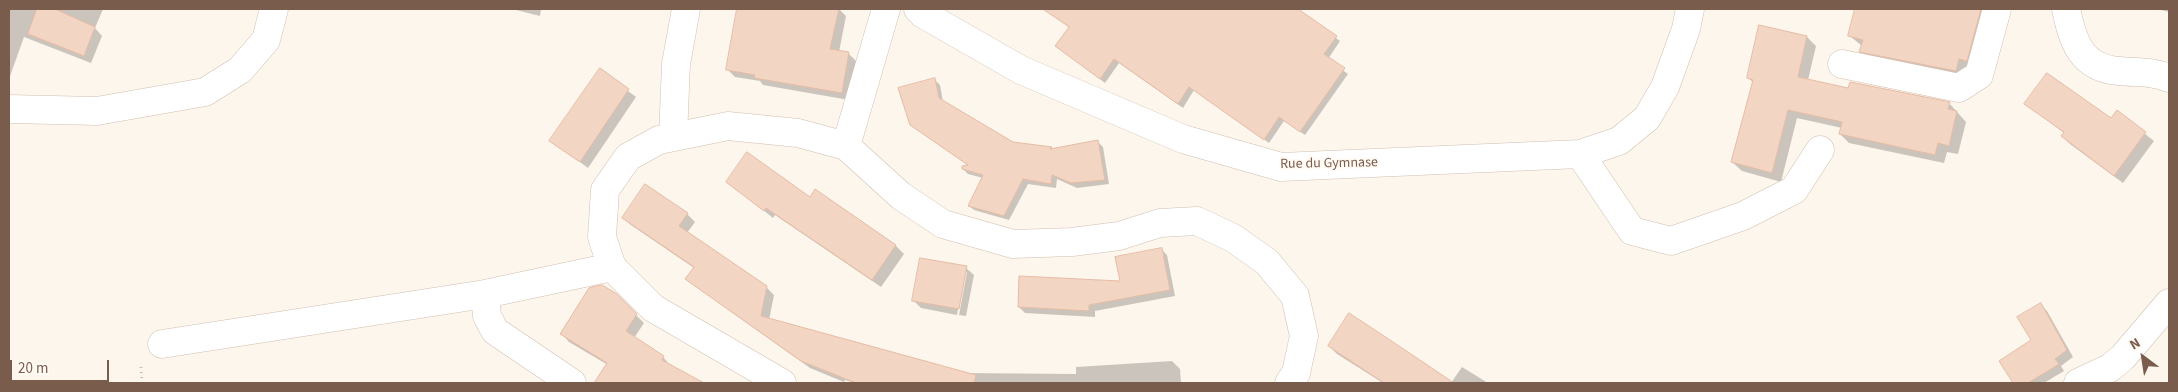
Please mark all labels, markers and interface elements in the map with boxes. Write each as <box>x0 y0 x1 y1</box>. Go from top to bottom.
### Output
street label: Rue du Gymnase <box>1280 155 1378 173</box>
north arrow <box>2118 332 2168 382</box>
text: N <box>2126 333 2144 355</box>
scale bar <box>12 350 111 382</box>
text: 20 m <box>18 358 48 379</box>

